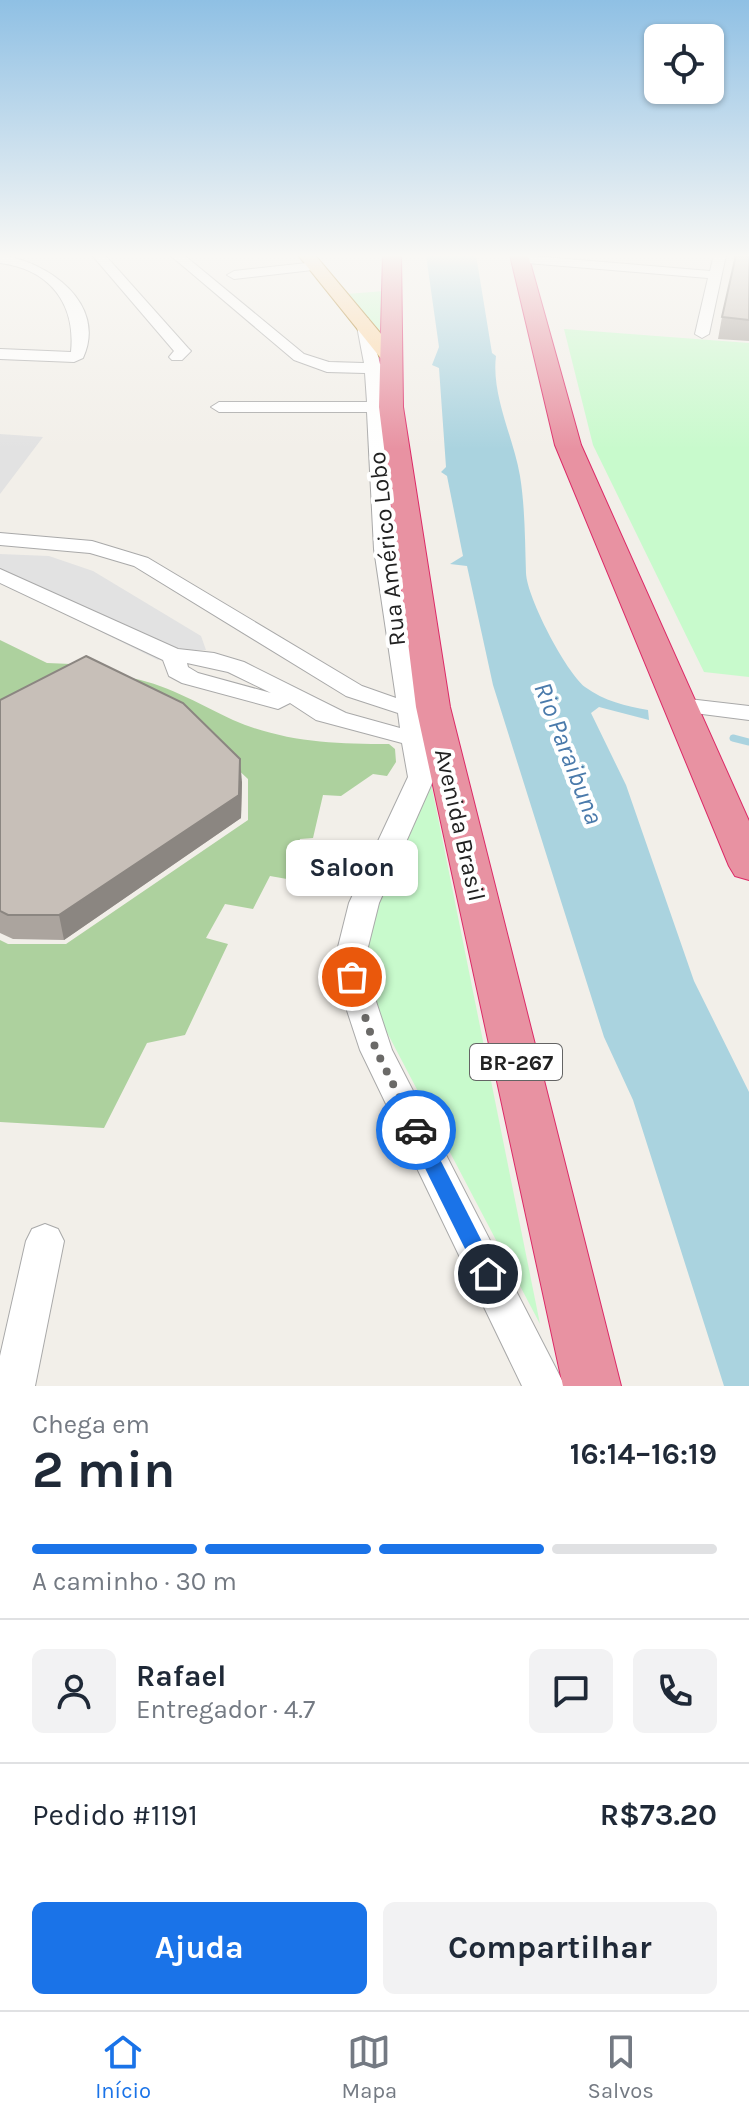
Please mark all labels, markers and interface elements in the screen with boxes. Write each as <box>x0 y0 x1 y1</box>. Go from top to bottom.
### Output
map controls <box>644 24 724 104</box>
button: locate <box>644 24 724 104</box>
street label: Rua Américo Lobo <box>363 450 411 648</box>
water label: Rio Paraibuna <box>527 678 610 829</box>
street label: Avenida Brasil <box>429 746 491 904</box>
callout: Saloon <box>286 841 418 897</box>
text: Saloon <box>309 852 395 883</box>
pin <box>318 943 386 1011</box>
icon: bag <box>330 955 374 999</box>
road number: BR-267 <box>470 1044 562 1080</box>
courier <box>376 1090 456 1170</box>
icon: car <box>394 1108 438 1152</box>
pin <box>454 1240 522 1308</box>
icon: home <box>466 1252 510 1296</box>
text: Chega em <box>32 1409 150 1440</box>
text: 16:14–16:19 <box>570 1436 717 1472</box>
text: 2 min <box>32 1439 175 1500</box>
text: A caminho · 30 m <box>32 1566 237 1597</box>
button: person <box>32 1649 116 1733</box>
button: chat <box>529 1649 613 1733</box>
button: phone <box>633 1649 717 1733</box>
text: Rafael <box>136 1658 226 1694</box>
text: Entregador · 4.7 <box>136 1694 315 1725</box>
text: Pedido #1191 <box>32 1797 198 1833</box>
text: R$73.20 <box>600 1797 717 1833</box>
button: Ajuda <box>32 1902 367 1994</box>
button: Compartilhar <box>383 1902 717 1994</box>
tab: Início <box>95 2030 151 2104</box>
tab: Mapa <box>342 2030 397 2104</box>
tab: Salvos <box>588 2030 654 2104</box>

